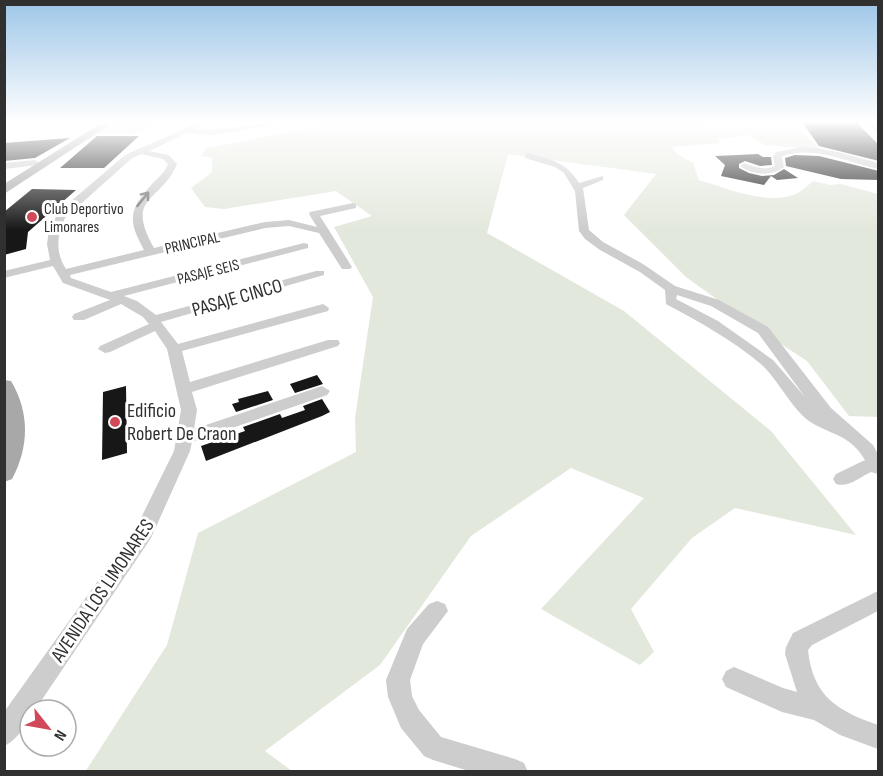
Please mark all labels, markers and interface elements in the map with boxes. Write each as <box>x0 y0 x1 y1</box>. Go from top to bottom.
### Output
one-way arrow <box>137 191 150 207</box>
place label: Club Deportivo Limonares <box>44 200 124 237</box>
marker: Club Deportivo Limonares <box>25 210 39 224</box>
street label: PRINCIPAL <box>163 228 222 259</box>
street label: PASAJE SEIS <box>175 256 241 289</box>
street label: PASAJE CINCO <box>189 274 285 322</box>
place label: Edificio Robert De Craon <box>127 399 237 446</box>
marker: Edificio Robert De Craon <box>108 415 122 429</box>
street label: AVENIDA LOS LIMONARES <box>46 514 160 667</box>
north arrow <box>18 698 78 758</box>
text: N <box>49 726 70 744</box>

